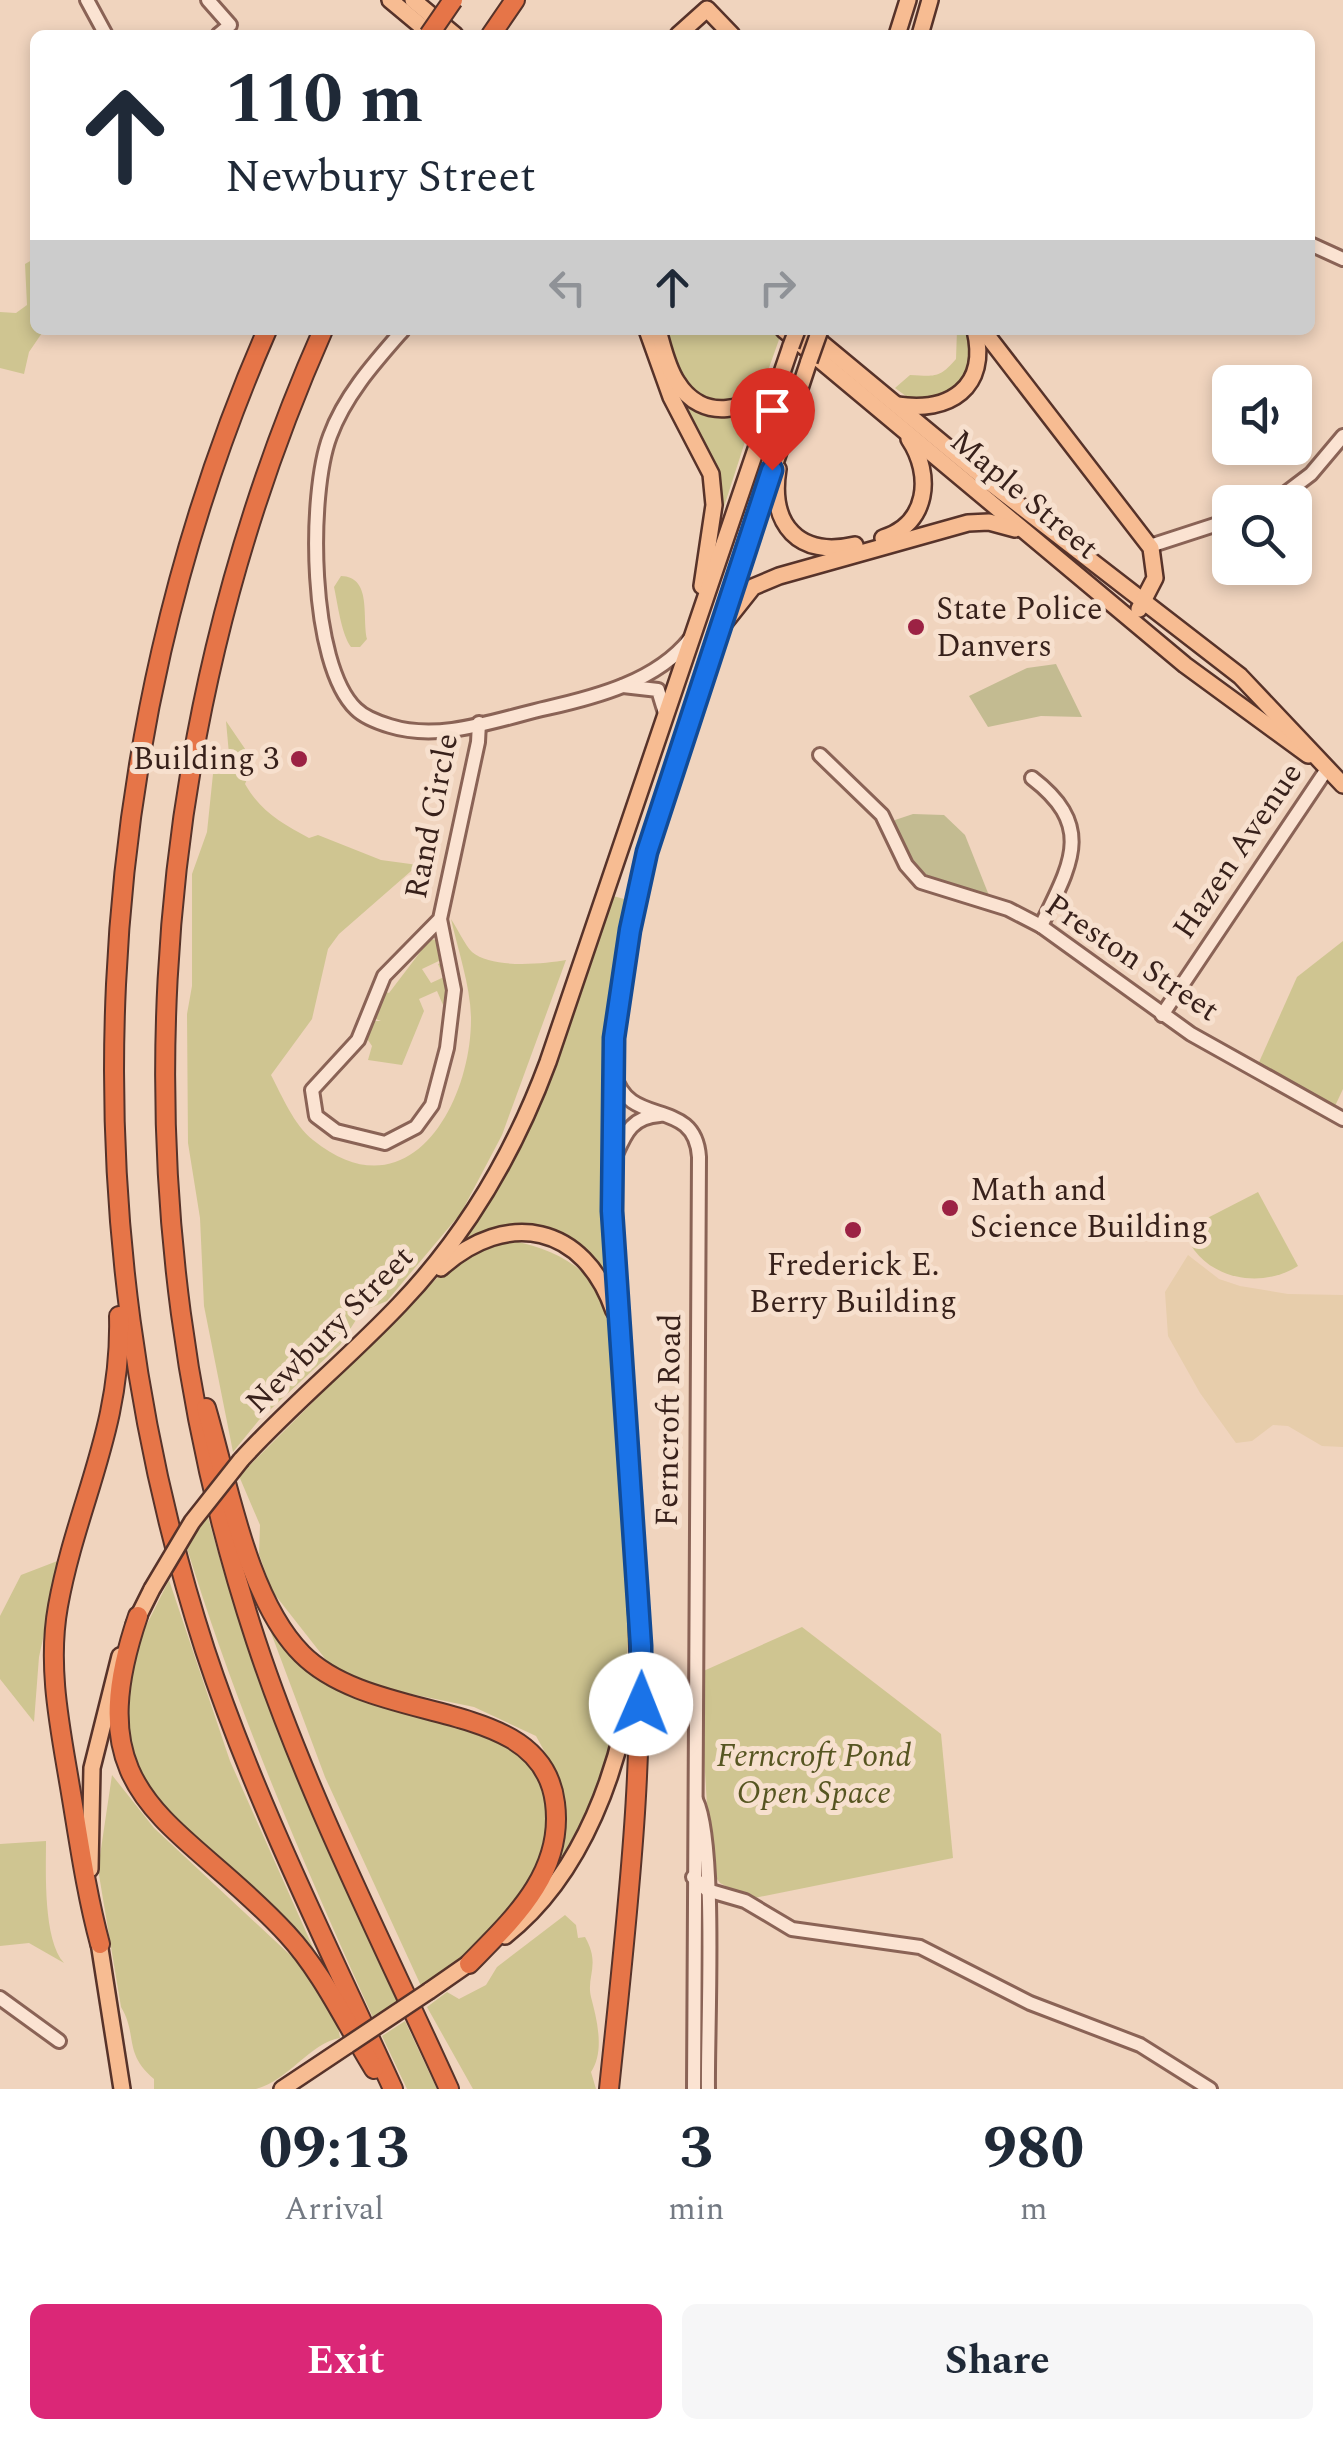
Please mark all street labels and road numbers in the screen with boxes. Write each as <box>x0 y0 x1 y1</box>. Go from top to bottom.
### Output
street label: Maple Street <box>939 418 1109 572</box>
street label: Rand Circle <box>392 729 472 903</box>
street label: Hazen Avenue <box>1161 753 1315 949</box>
street label: Preston Street <box>1035 881 1229 1035</box>
street label: Newbury Street <box>235 1235 425 1425</box>
street label: Ferncroft Road <box>643 1313 695 1527</box>

